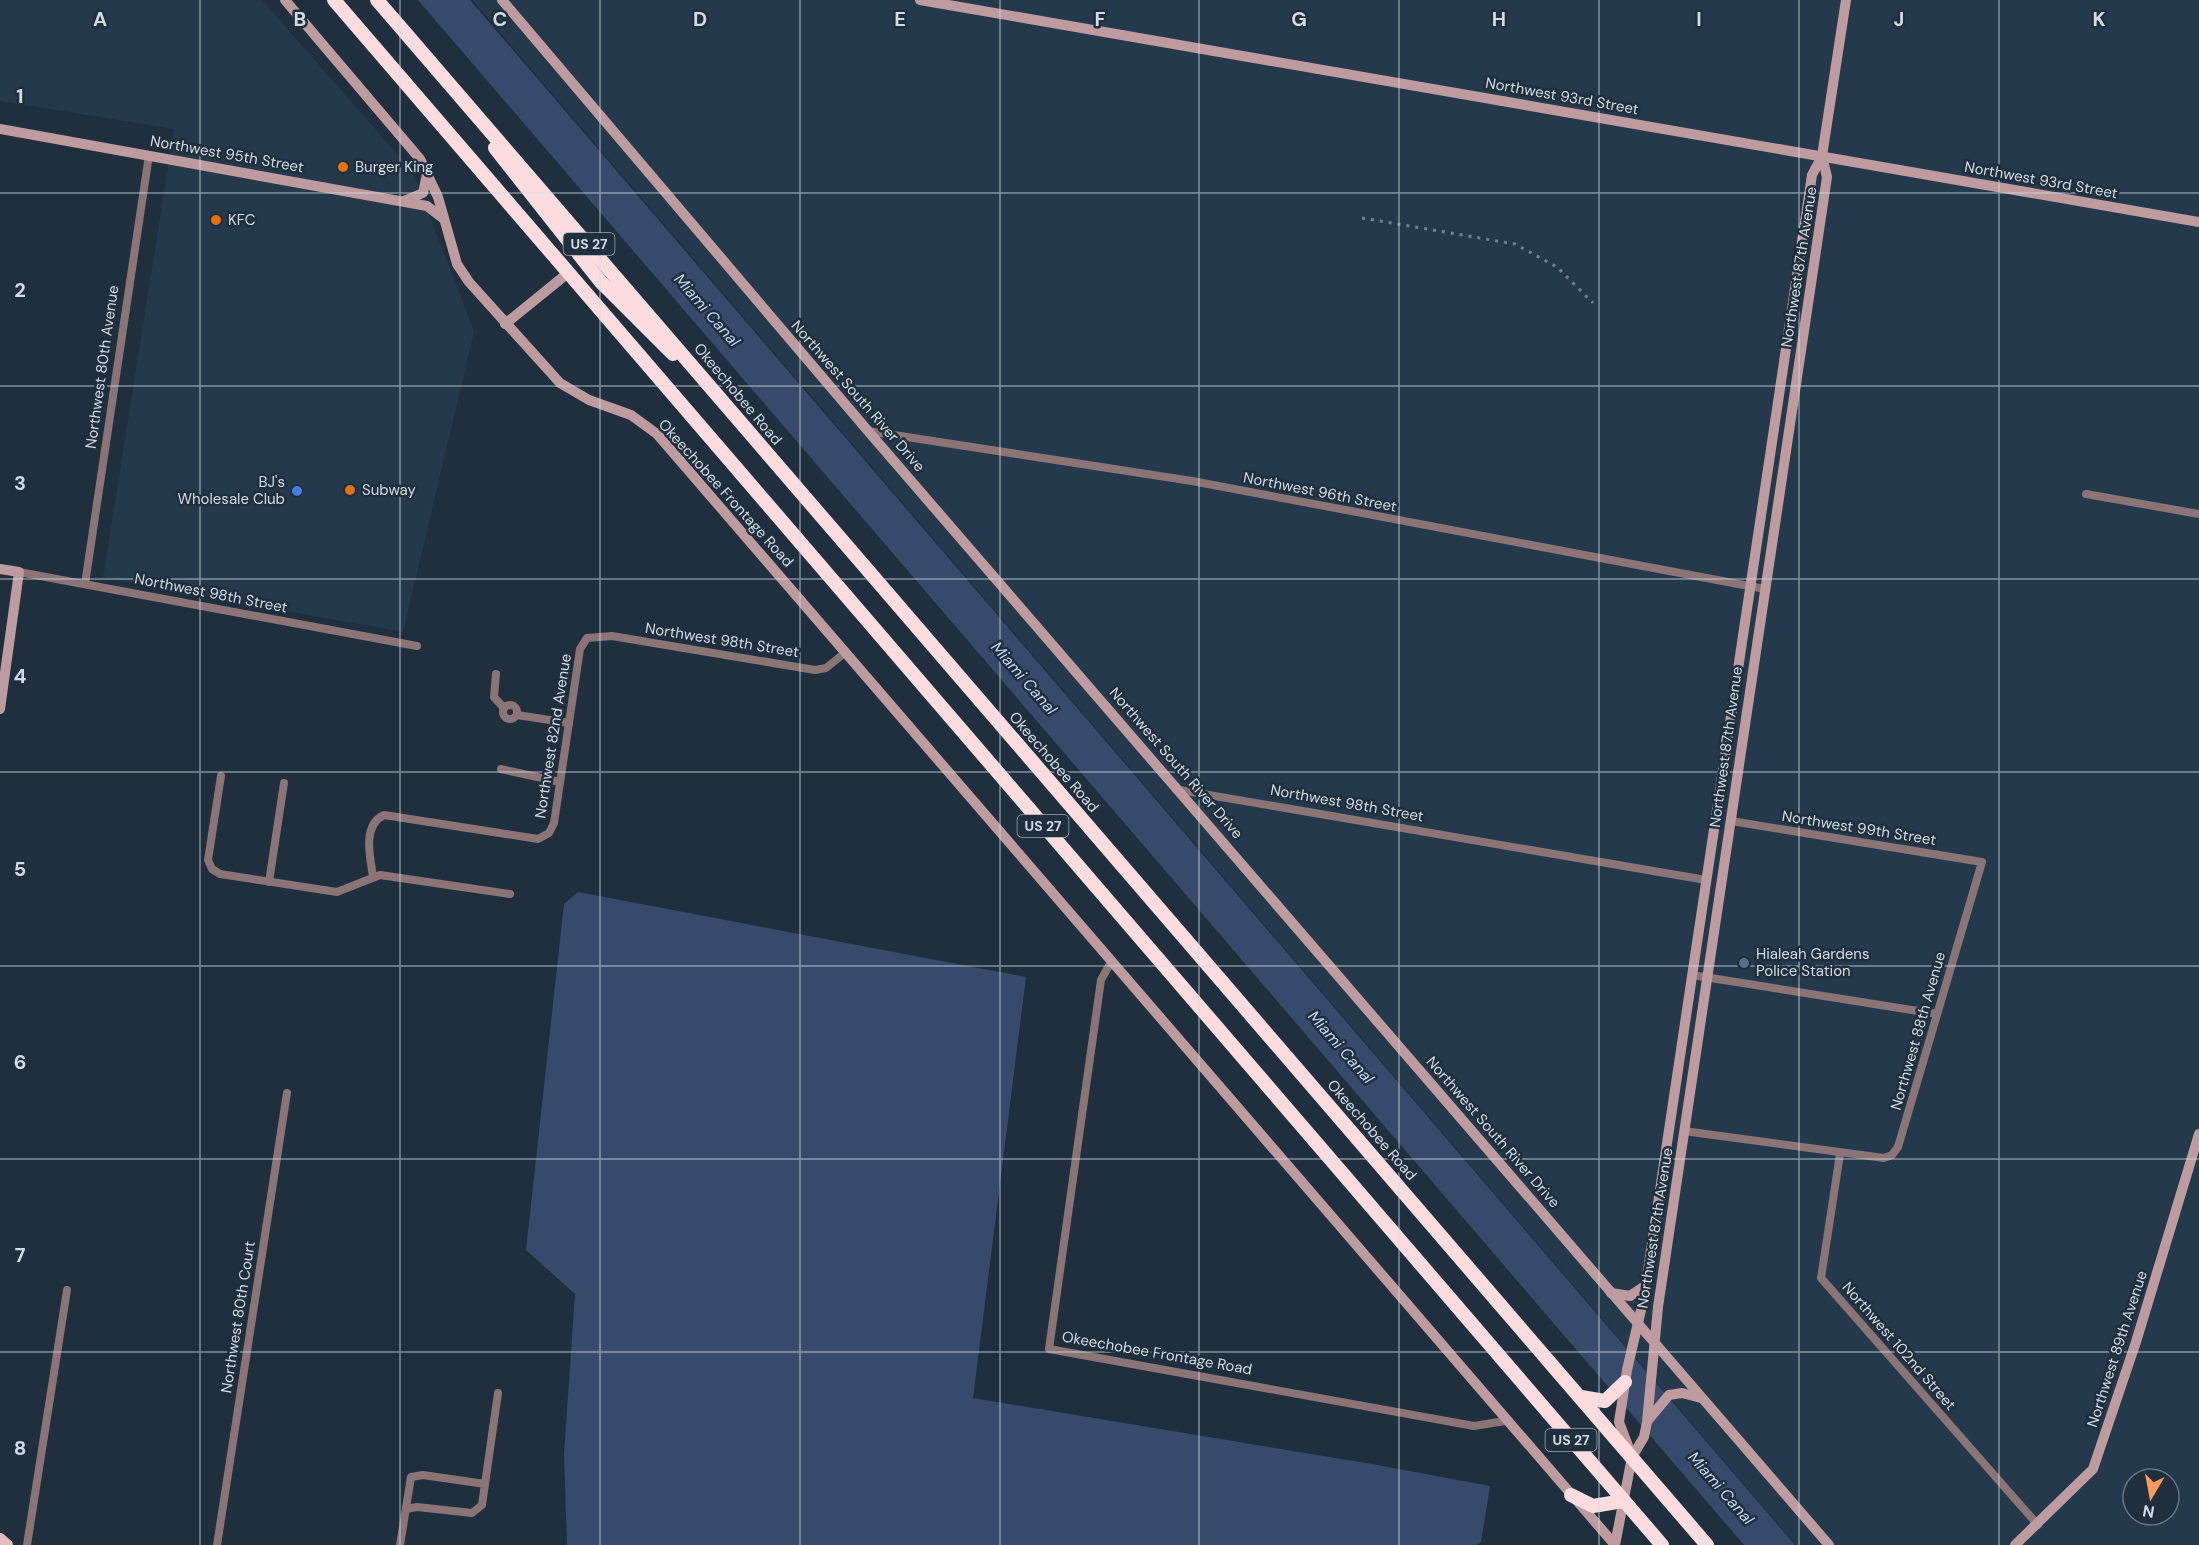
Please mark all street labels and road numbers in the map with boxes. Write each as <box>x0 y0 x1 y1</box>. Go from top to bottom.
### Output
street label: Northwest 93rd Street <box>1484 73 1640 119</box>
street label: Northwest 95th Street <box>149 131 305 177</box>
street label: Northwest 93rd Street <box>1963 157 2119 203</box>
street label: Northwest 87th Avenue <box>1776 185 1822 349</box>
road number: US 27 <box>564 233 614 255</box>
street label: Northwest 80th Avenue <box>81 284 123 450</box>
street label: Northwest South River Drive <box>787 316 929 476</box>
street label: Okeechobee Road <box>689 339 787 449</box>
street label: Okeechobee Frontage Road <box>654 415 798 571</box>
street label: Northwest 96th Street <box>1242 467 1399 517</box>
street label: Northwest 98th Street <box>133 568 289 618</box>
street label: Northwest 98th Street <box>644 618 800 662</box>
street label: Northwest 82nd Avenue <box>530 652 576 820</box>
street label: Northwest 87th Avenue <box>1705 665 1747 829</box>
street label: Northwest South River Drive <box>1105 683 1247 843</box>
street label: Okeechobee Road <box>1005 707 1103 817</box>
street label: Northwest 98th Street <box>1269 780 1425 826</box>
street label: Northwest 99th Street <box>1780 806 1938 850</box>
road number: US 27 <box>1018 815 1068 837</box>
street label: Northwest 88th Avenue <box>1886 950 1950 1112</box>
street label: Northwest South River Drive <box>1422 1052 1564 1212</box>
street label: Okeechobee Road <box>1323 1075 1421 1185</box>
street label: Northwest 87th Avenue <box>1632 1146 1678 1310</box>
street label: Northwest 80th Court <box>216 1239 260 1394</box>
street label: Northwest 89th Avenue <box>2082 1268 2152 1430</box>
street label: Northwest 102nd Street <box>1838 1278 1960 1415</box>
street label: Okeechobee Frontage Road <box>1060 1326 1254 1380</box>
road number: US 27 <box>1546 1429 1596 1451</box>

